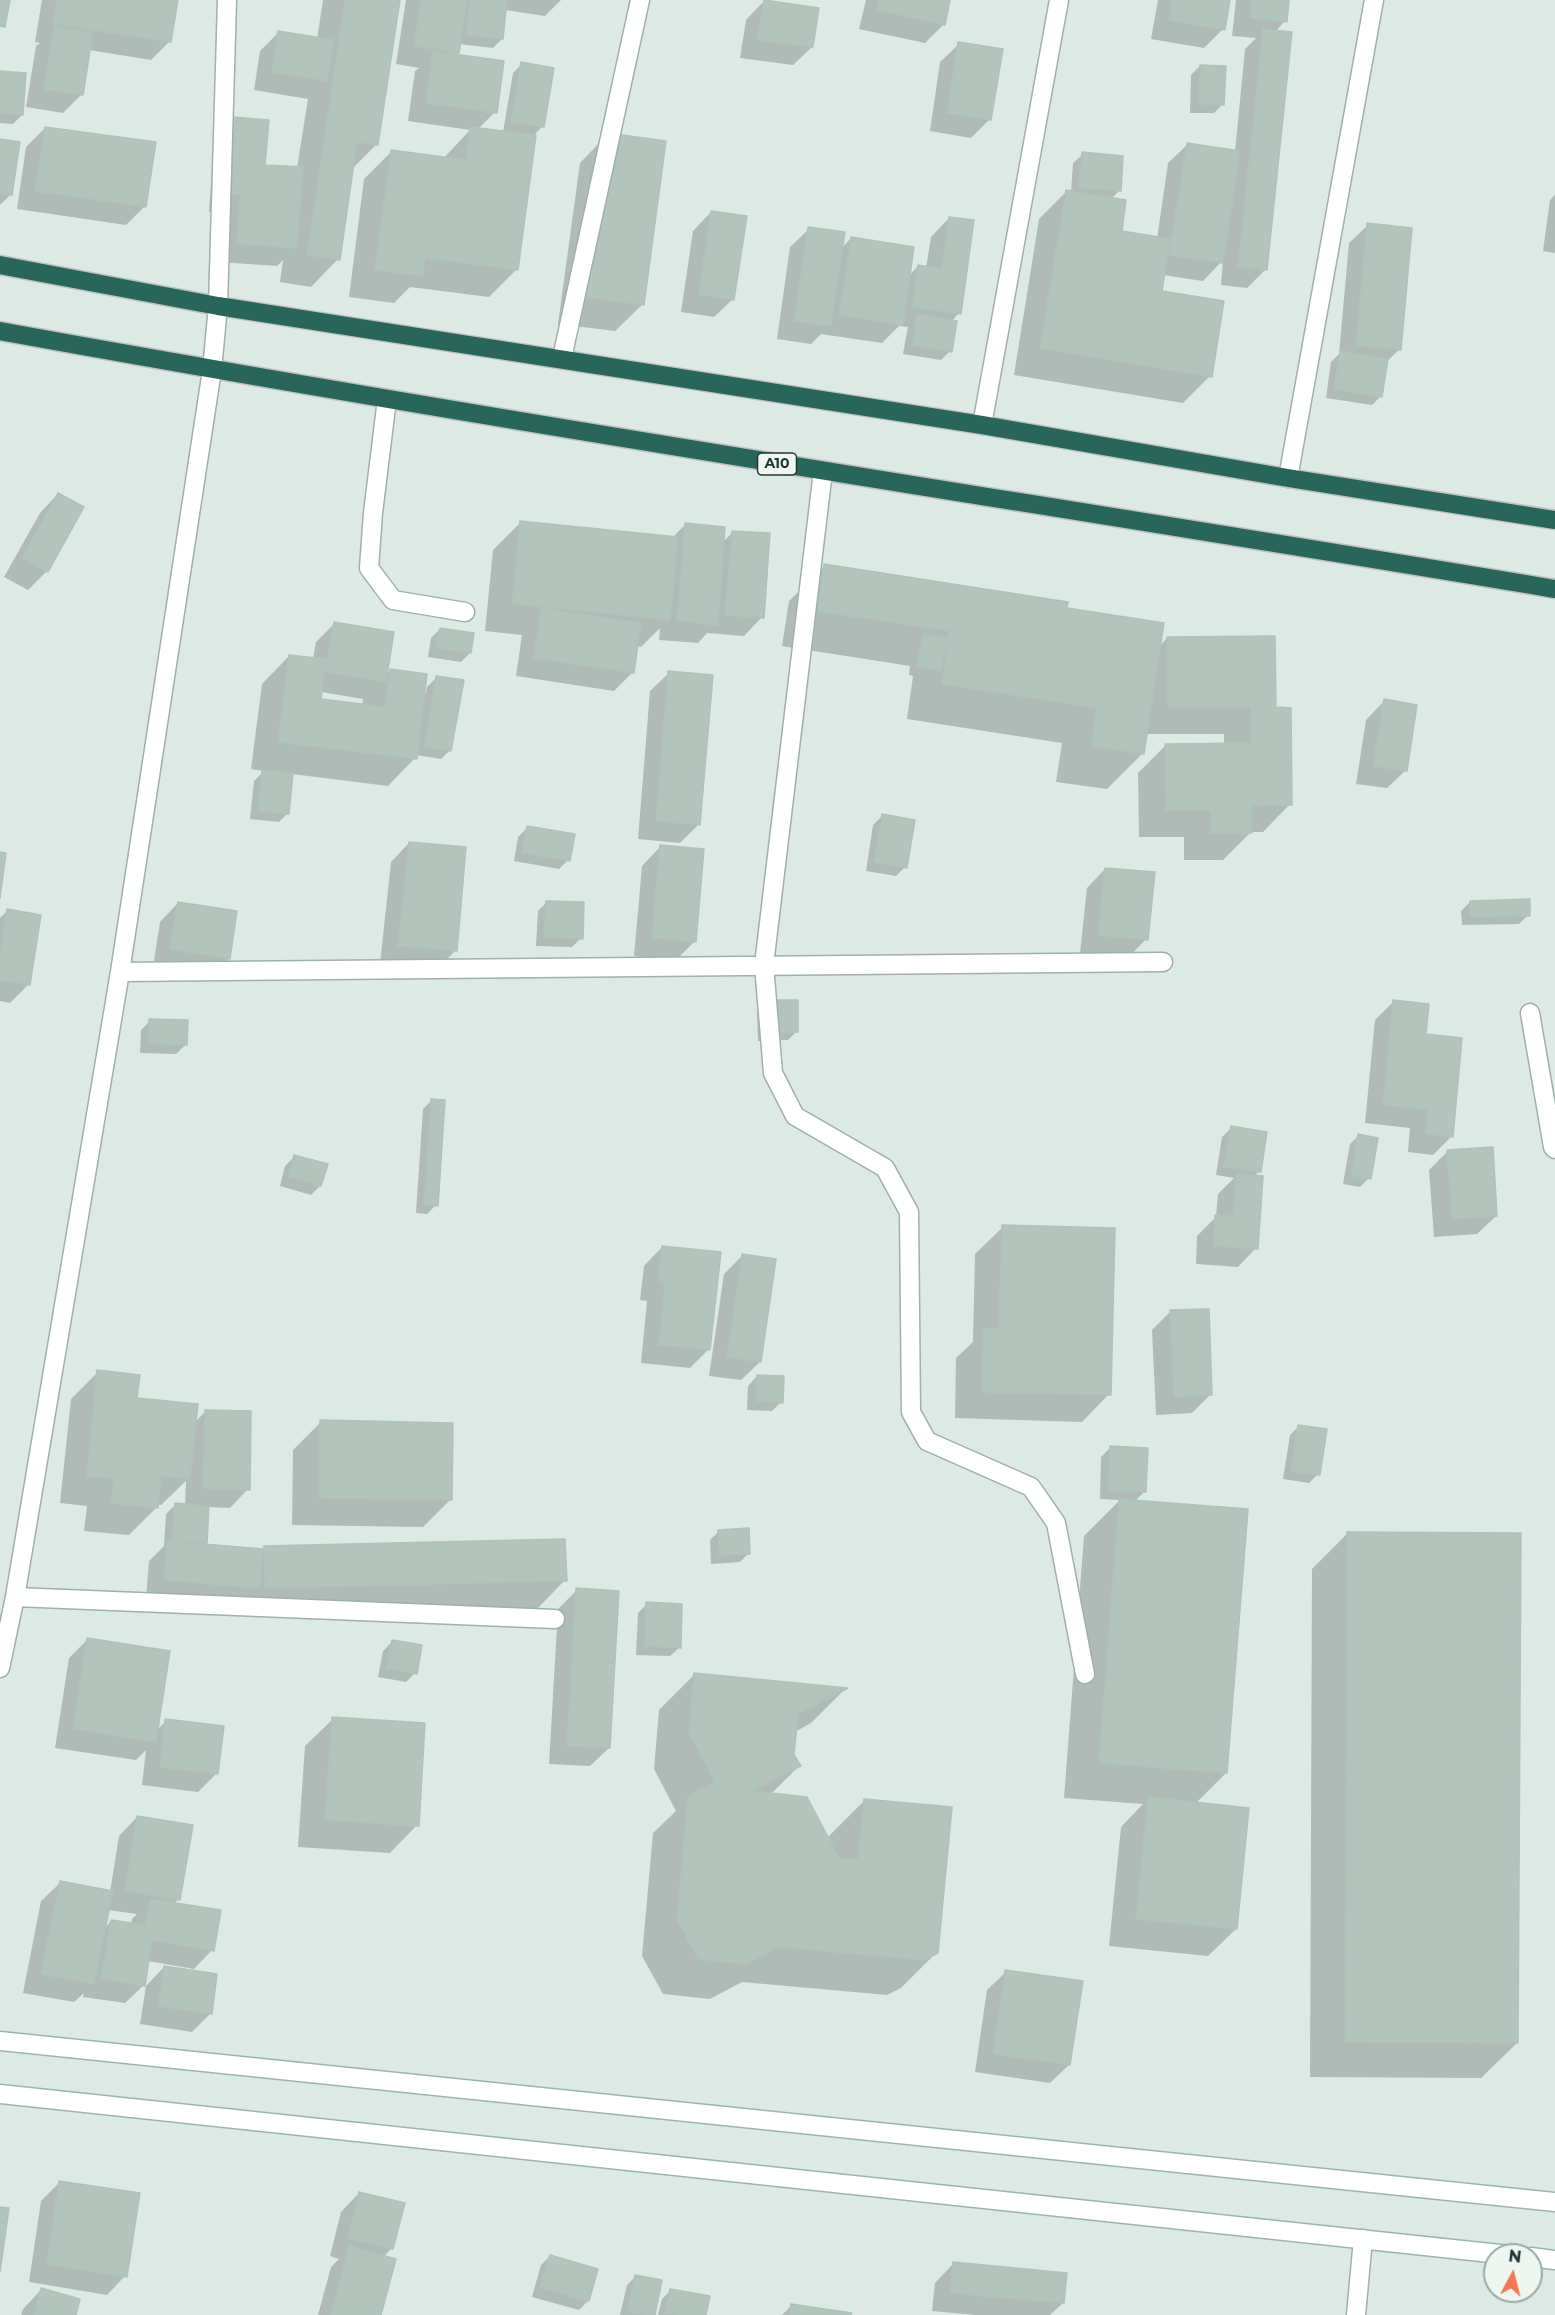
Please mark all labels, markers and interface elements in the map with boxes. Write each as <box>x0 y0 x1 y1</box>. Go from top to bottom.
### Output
road number: A10 <box>758 453 796 475</box>
north arrow <box>1483 2243 1543 2303</box>
text: N <box>1507 2246 1523 2267</box>

